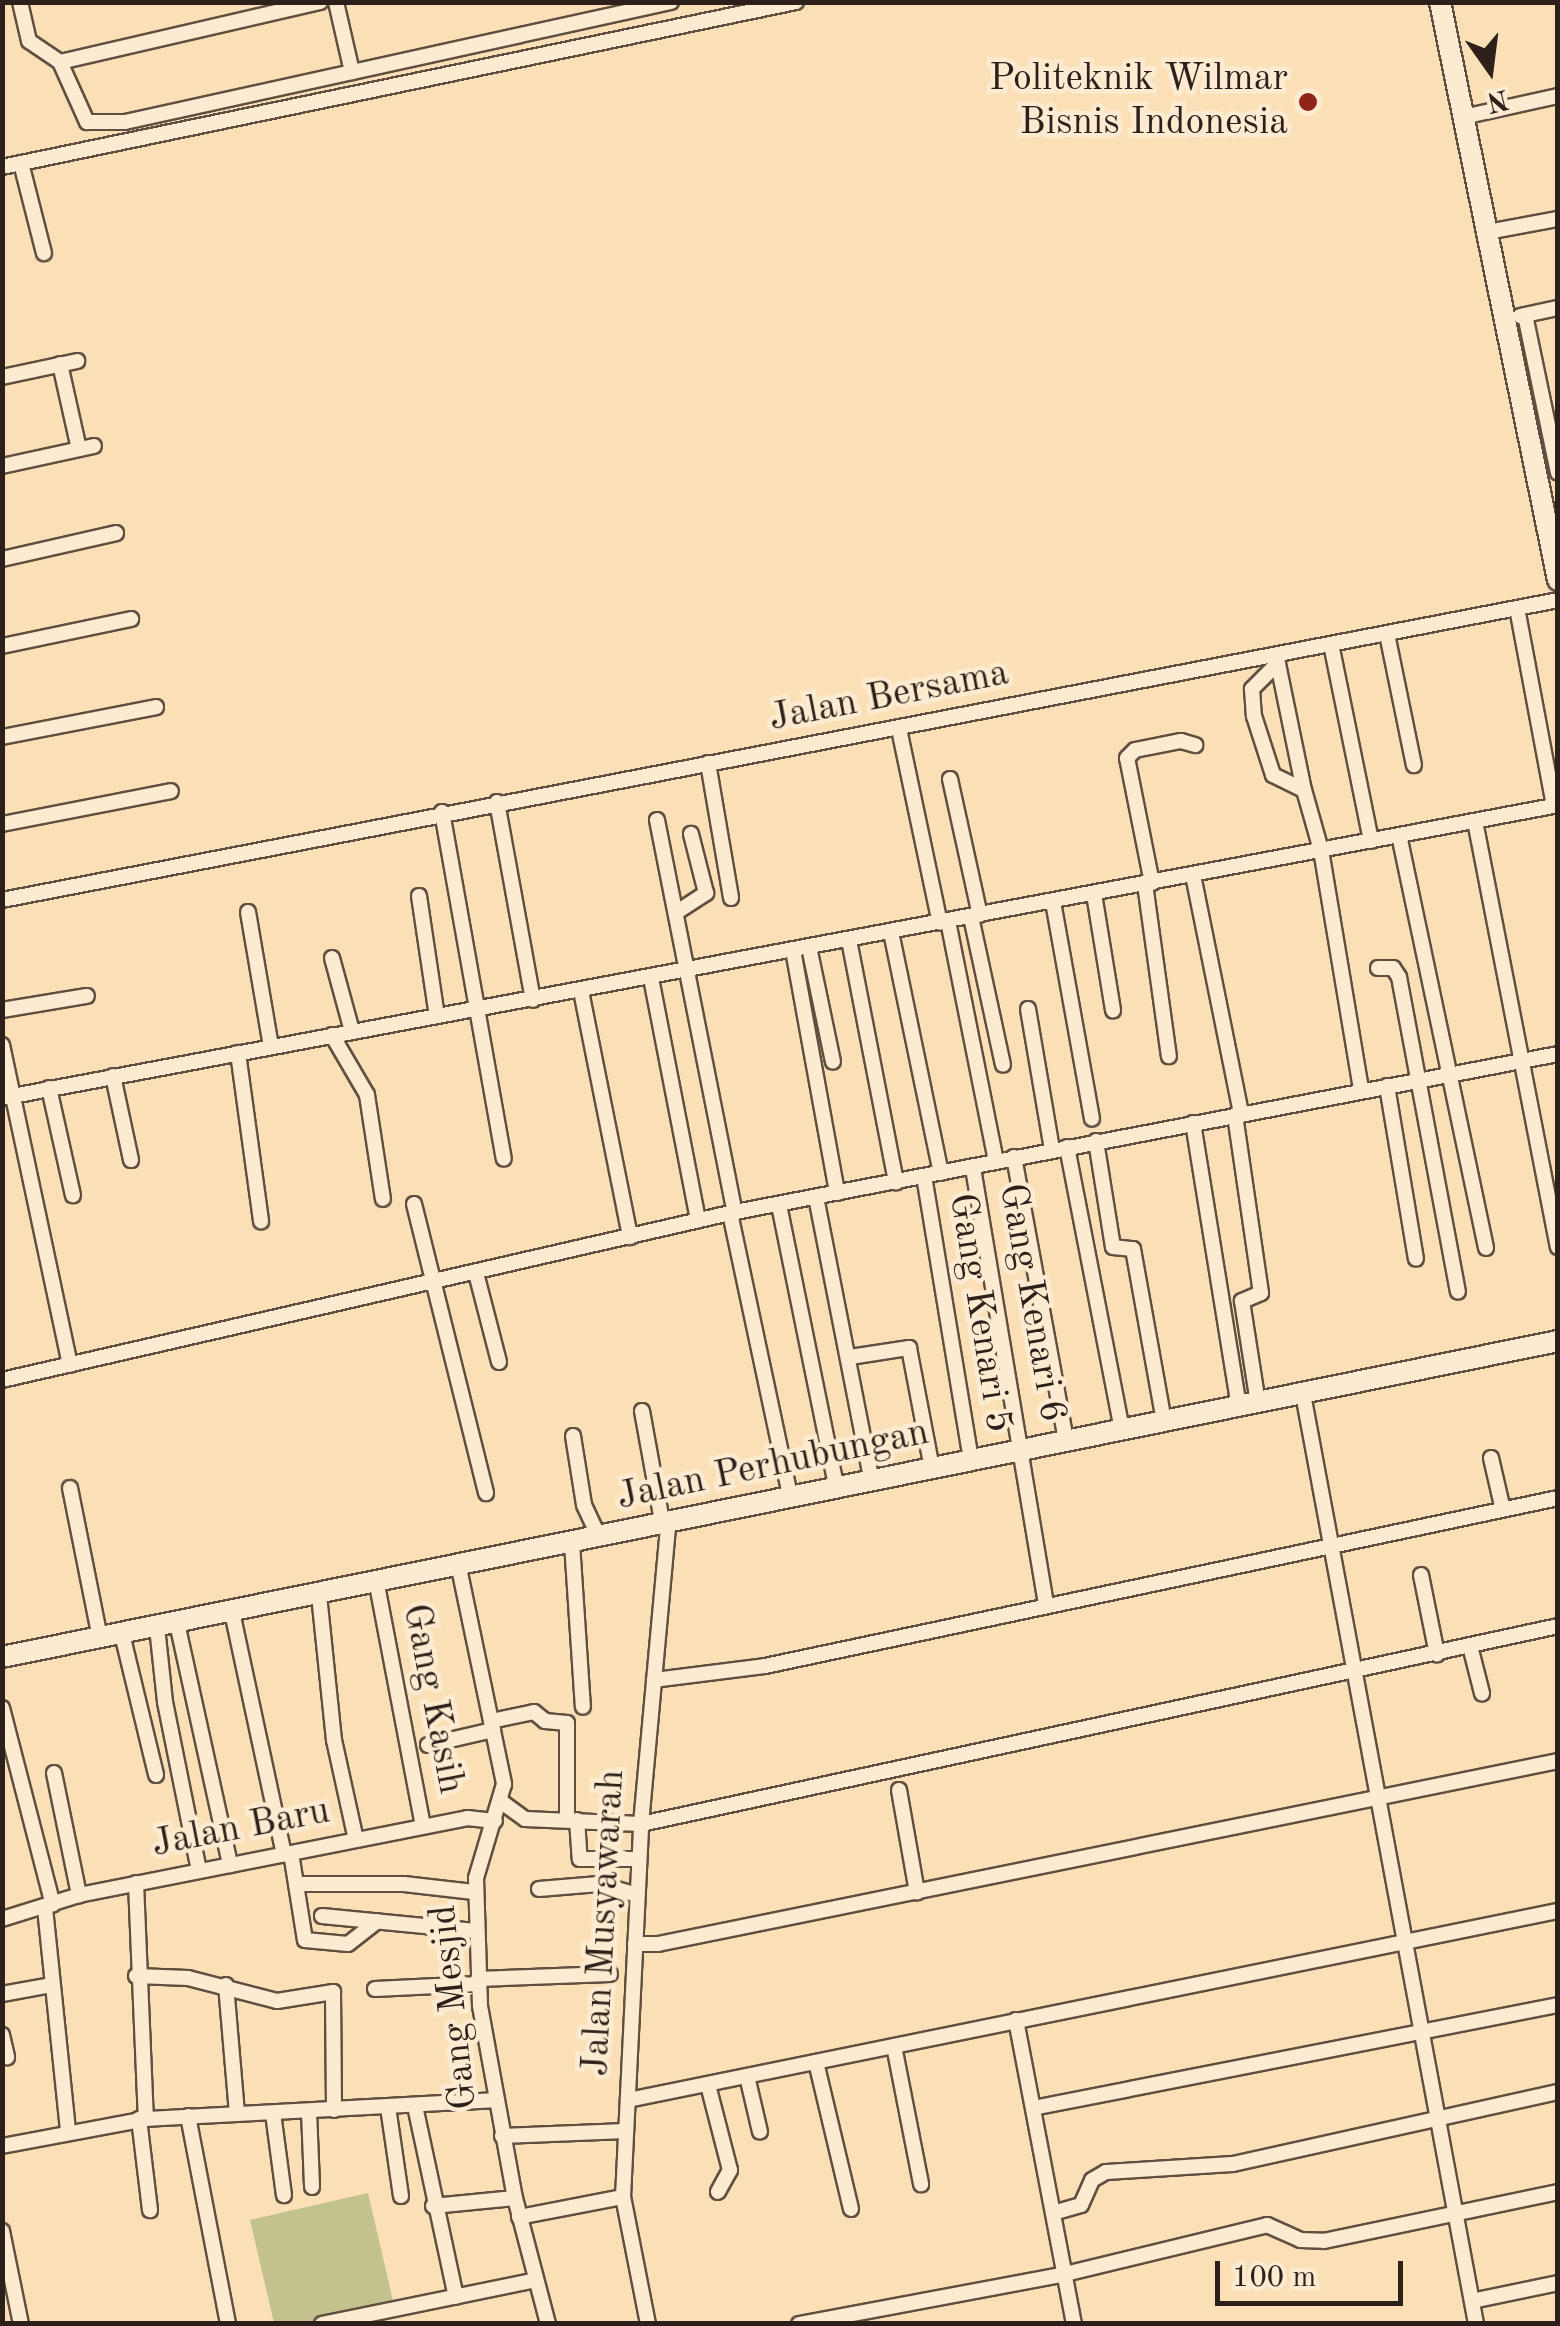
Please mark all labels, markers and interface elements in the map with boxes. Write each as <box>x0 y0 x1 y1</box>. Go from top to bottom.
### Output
north arrow <box>1440 20 1540 120</box>
place label: Politeknik Wilmar Bisnis Indonesia <box>989 57 1288 146</box>
text: N <box>1483 83 1511 115</box>
marker: Politeknik Wilmar Bisnis Indonesia <box>1297 91 1319 113</box>
street label: Jalan Bersama <box>765 651 1013 743</box>
street label: Gang Kenari 6 <box>988 1180 1074 1426</box>
street label: Gang Kenari 5 <box>938 1190 1020 1436</box>
street label: Jalan Perhubungan <box>613 1411 933 1521</box>
street label: Gang Kasih <box>391 1600 473 1798</box>
street label: Jalan Musyawarah <box>574 1769 636 2077</box>
street label: Jalan Baru <box>148 1789 334 1869</box>
street label: Gang Mesjid <box>422 1902 488 2112</box>
scale bar <box>1220 2241 1408 2303</box>
text: 100 m <box>1232 2263 1316 2293</box>

